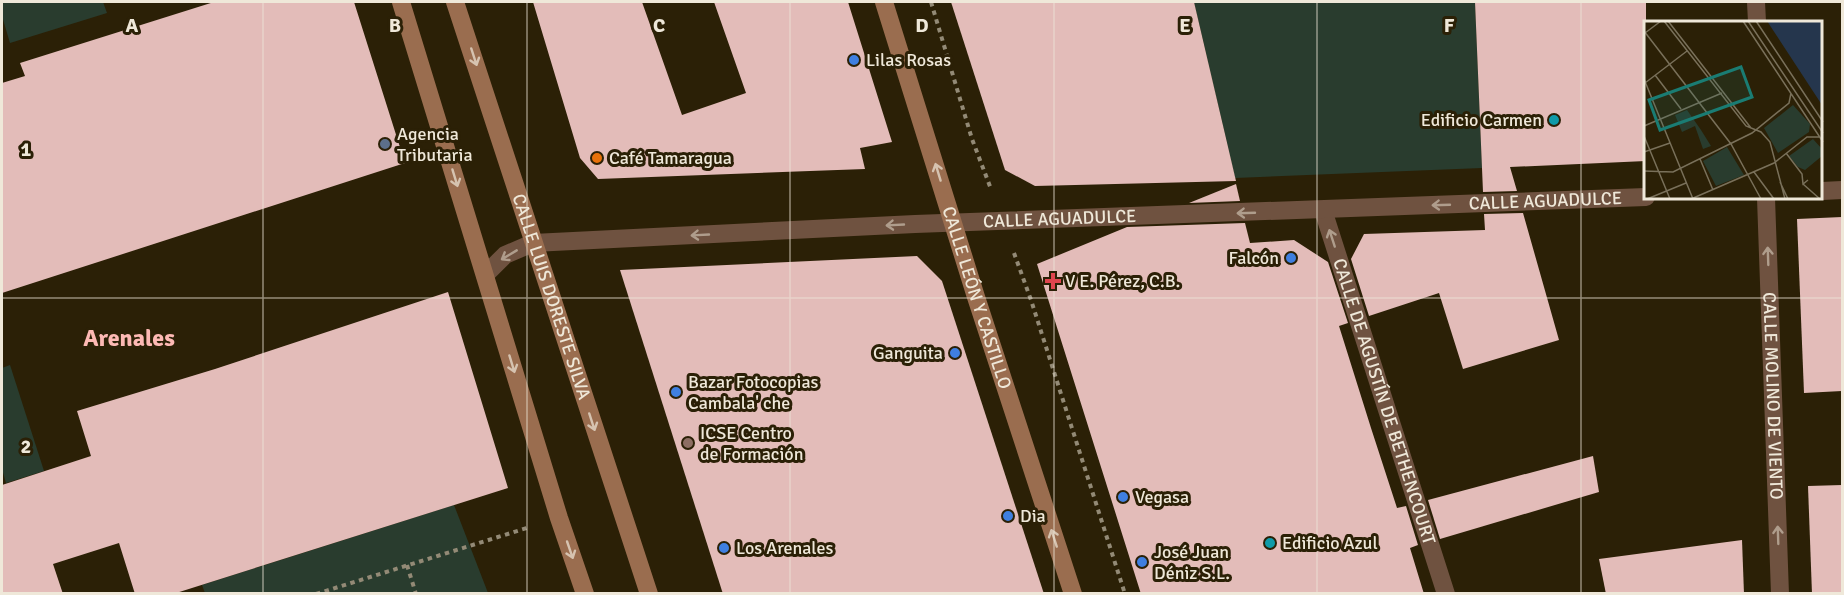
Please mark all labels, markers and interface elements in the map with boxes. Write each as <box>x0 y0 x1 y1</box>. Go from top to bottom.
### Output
text: A <box>126 13 139 38</box>
text: B <box>389 13 401 38</box>
text: C <box>653 13 665 38</box>
text: D <box>915 13 929 38</box>
text: E <box>1179 13 1191 38</box>
text: F <box>1444 13 1455 38</box>
inset map <box>1644 21 1823 200</box>
one-way arrow <box>469 47 480 66</box>
place label: Lilas Rosas <box>866 49 951 71</box>
marker: Lilas Rosas <box>847 53 861 67</box>
place label: Edificio Carmen <box>1421 109 1542 131</box>
marker: Edificio Carmen <box>1547 113 1561 127</box>
place label: Agencia Tributaria <box>397 123 473 166</box>
text: 1 <box>21 137 32 162</box>
marker: Agencia Tributaria <box>378 137 392 151</box>
place label: Café Tamaragua <box>609 147 732 169</box>
marker: Café Tamaragua <box>590 151 604 165</box>
one-way arrow <box>931 163 942 182</box>
one-way arrow <box>450 168 461 187</box>
street label: CALLE AGUADULCE <box>1468 187 1622 215</box>
street label: CALLE LUIS DORESTE SILVA <box>508 191 596 402</box>
one-way arrow <box>1431 200 1451 211</box>
street label: CALLE LEÓN Y CASTILLO <box>937 204 1016 392</box>
street label: CALLE AGUADULCE <box>983 205 1137 232</box>
one-way arrow <box>1236 207 1256 218</box>
one-way arrow <box>886 220 906 231</box>
one-way arrow <box>691 229 711 240</box>
one-way arrow <box>1326 229 1337 248</box>
place label: Falcón <box>1228 247 1279 269</box>
one-way arrow <box>1762 247 1773 267</box>
one-way arrow <box>500 249 517 261</box>
marker: Falcón <box>1284 251 1298 265</box>
street label: CALLE DE AGUSTÍN DE BETHENCOURT <box>1328 256 1440 547</box>
place label: V E. Pérez, C.B. <box>1065 270 1180 292</box>
marker: V E. Pérez, C.B. <box>1046 274 1060 288</box>
street label: CALLE MOLINO DE VIENTO <box>1758 292 1788 500</box>
district label: Arenales <box>83 323 175 353</box>
place label: Ganguita <box>873 342 943 364</box>
marker: Ganguita <box>948 346 962 360</box>
one-way arrow <box>507 354 518 373</box>
place label: Bazar Fotocopias Cambala' che <box>688 371 819 414</box>
marker: Bazar Fotocopias Cambala' che <box>669 385 683 399</box>
one-way arrow <box>588 412 599 431</box>
place label: ICSE Centro de Formación <box>700 422 804 465</box>
text: 2 <box>21 434 31 459</box>
marker: ICSE Centro de Formación <box>681 436 695 450</box>
place label: Vegasa <box>1135 486 1189 508</box>
marker: Vegasa <box>1116 490 1130 504</box>
place label: Dia <box>1020 505 1046 527</box>
marker: Dia <box>1001 509 1015 523</box>
one-way arrow <box>1772 526 1784 546</box>
one-way arrow <box>1048 529 1059 548</box>
place label: Edificio Azul <box>1282 532 1378 554</box>
marker: Edificio Azul <box>1263 536 1277 550</box>
place label: Los Arenales <box>736 537 833 559</box>
one-way arrow <box>565 541 576 560</box>
marker: Los Arenales <box>717 541 731 555</box>
place label: José Juan Déniz S.L. <box>1154 541 1230 584</box>
marker: José Juan Déniz S.L. <box>1135 555 1149 569</box>

